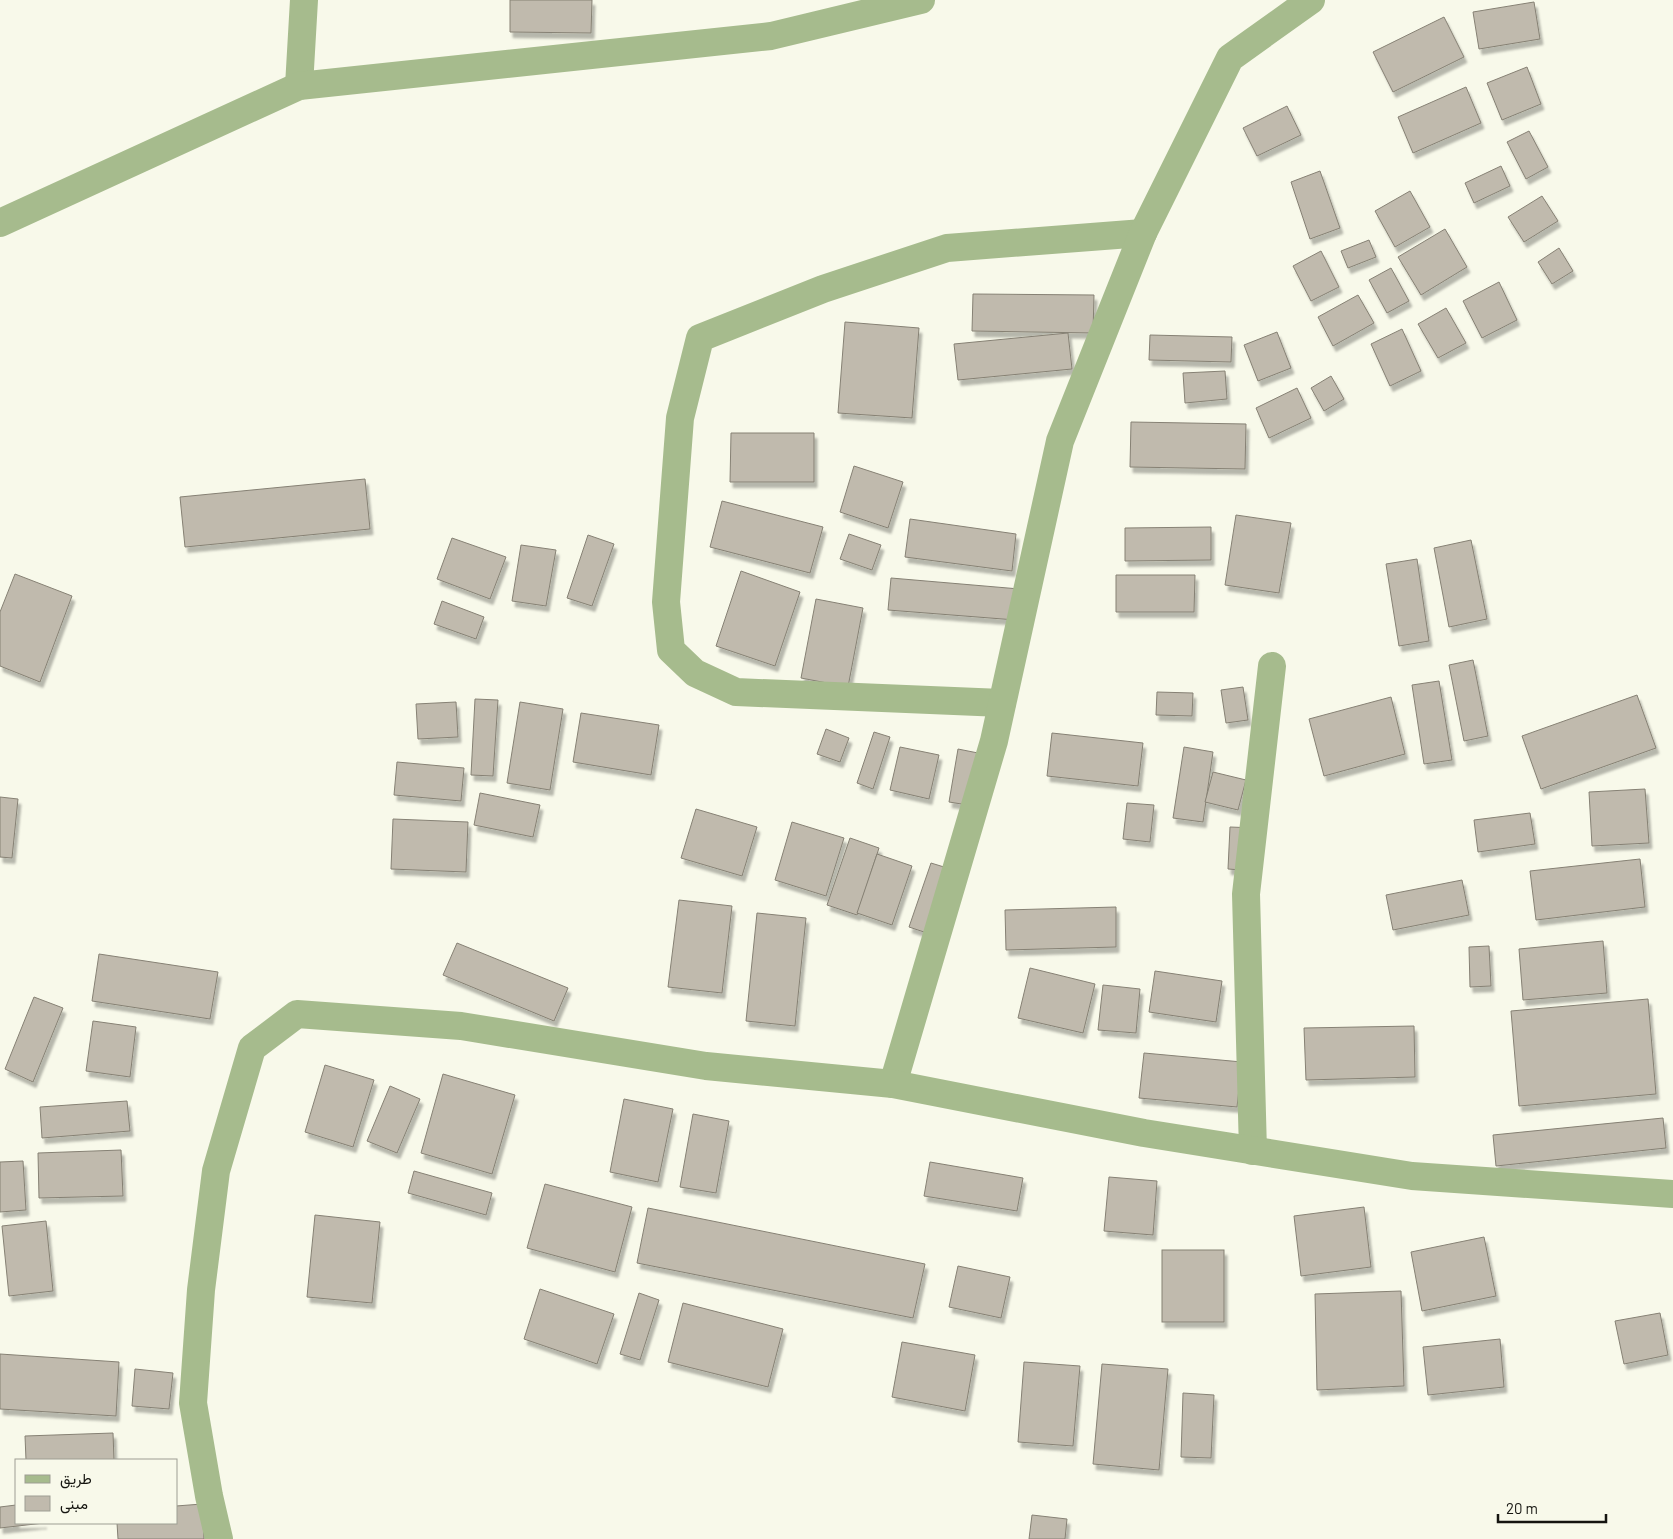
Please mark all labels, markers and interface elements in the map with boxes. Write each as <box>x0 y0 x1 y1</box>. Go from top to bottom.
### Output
legend <box>15 1459 178 1524</box>
text: طريق <box>60 1469 92 1489</box>
scale bar <box>1498 1492 1606 1524</box>
text: مبنى <box>60 1494 88 1514</box>
text: 20 m <box>1506 1499 1538 1517</box>

